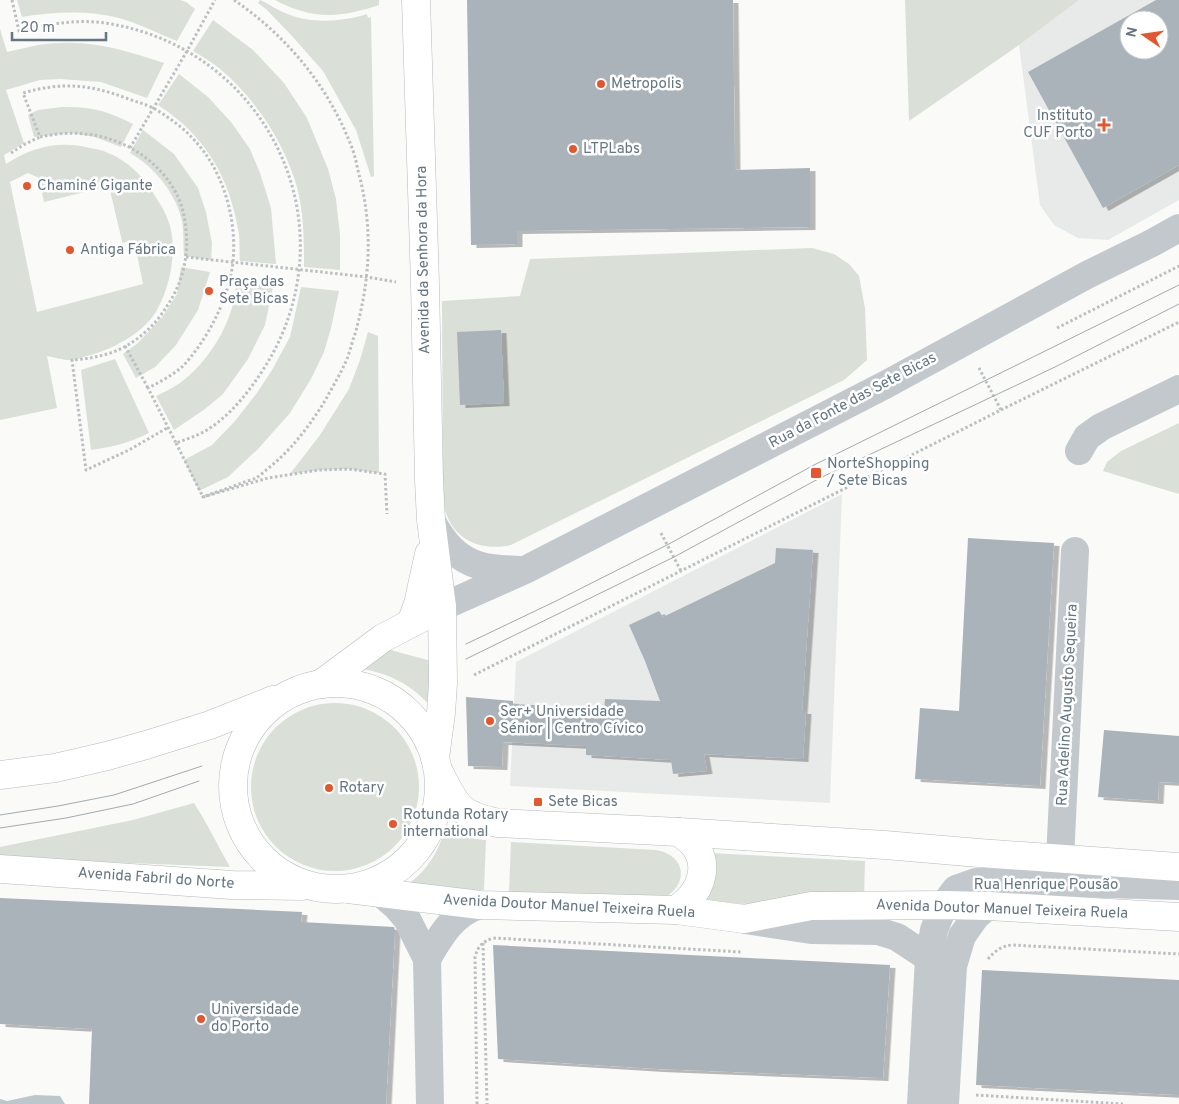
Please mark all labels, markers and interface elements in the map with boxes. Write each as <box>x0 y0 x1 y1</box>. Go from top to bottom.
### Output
scale bar <box>12 10 106 42</box>
north arrow <box>1119 10 1169 60</box>
text: 20 m <box>20 19 55 38</box>
text: N <box>1123 26 1142 39</box>
place label: Metropolis <box>611 75 682 94</box>
marker: Metropolis <box>595 78 607 90</box>
place label: Instituto CUF Porto <box>1023 107 1093 143</box>
marker: Instituto CUF Porto <box>1097 118 1111 132</box>
place label: LTPLabs <box>583 140 640 159</box>
marker: LTPLabs <box>567 143 579 155</box>
street label: Avenida da Senhora da Hora <box>413 166 435 354</box>
place label: Chaminé Gigante <box>37 177 153 196</box>
marker: Chaminé Gigante <box>21 180 33 192</box>
place label: Antiga Fábrica <box>80 241 176 260</box>
marker: Antiga Fábrica <box>64 244 76 256</box>
place label: Praça das Sete Bicas <box>219 273 289 309</box>
marker: Praça das Sete Bicas <box>203 285 215 297</box>
street label: Rua da Fonte das Sete Bicas <box>766 349 940 453</box>
place label: NorteShopping / Sete Bicas <box>826 455 929 491</box>
marker: NorteShopping / Sete Bicas <box>809 466 823 480</box>
street label: Rua Adelino Augusto Sequeira <box>1053 604 1083 806</box>
place label: Ser+ Universidade Sénior | Centro Cívico <box>500 703 644 739</box>
marker: Ser+ Universidade Sénior | Centro Cívico <box>484 715 496 727</box>
place label: Rotary <box>339 779 384 798</box>
marker: Rotary <box>323 782 335 794</box>
place label: Sete Bicas <box>548 793 618 812</box>
marker: Sete Bicas <box>532 796 544 808</box>
place label: Rotunda Rotary international <box>403 806 509 842</box>
marker: Rotunda Rotary international <box>387 818 399 830</box>
street label: Avenida Fabril do Norte <box>77 864 235 894</box>
street label: Rua Henrique Pousão <box>974 876 1118 895</box>
street label: Avenida Doutor Manuel Teixeira Ruela <box>443 891 695 923</box>
street label: Avenida Doutor Manuel Teixeira Ruela <box>876 896 1128 924</box>
place label: Universidade do Porto <box>211 1001 299 1037</box>
marker: Universidade do Porto <box>195 1013 207 1025</box>

